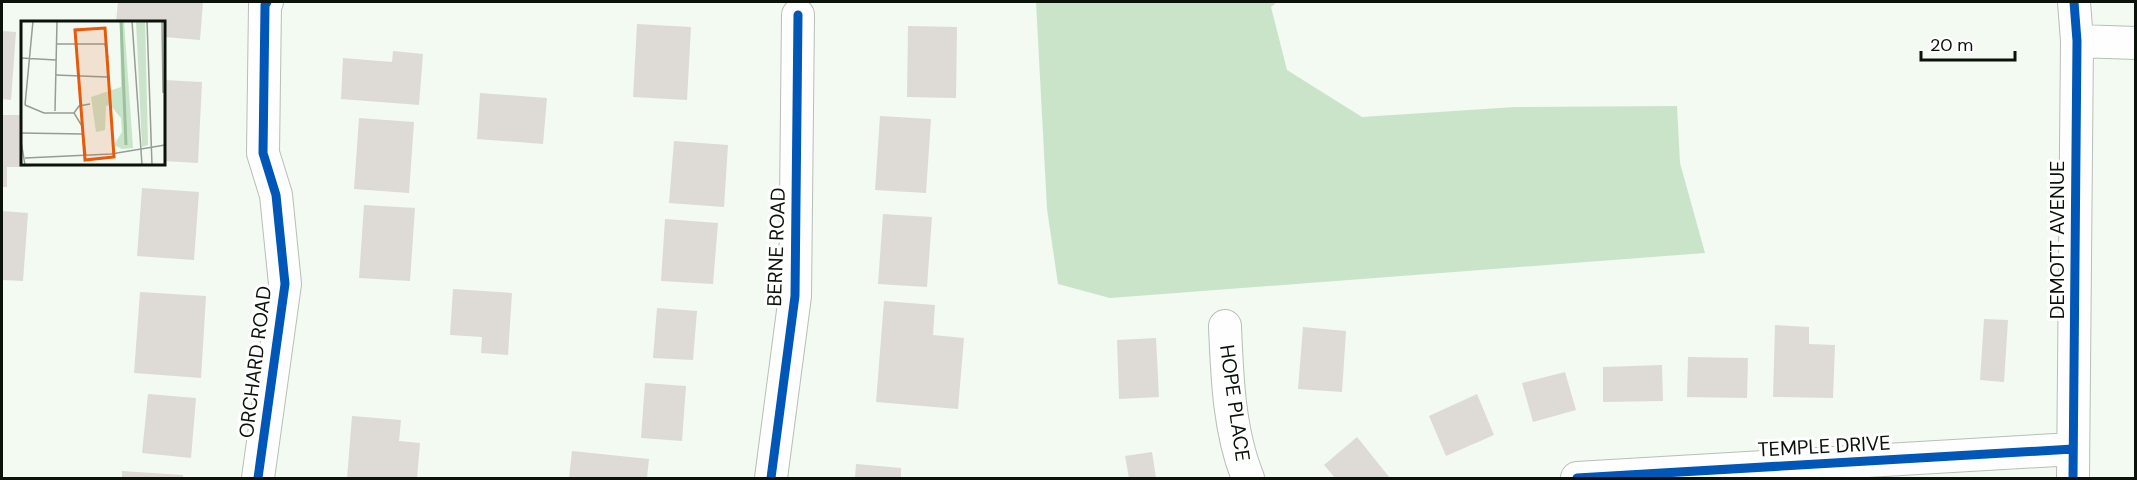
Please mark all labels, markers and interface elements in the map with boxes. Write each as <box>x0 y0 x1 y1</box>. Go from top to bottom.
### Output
inset map <box>21 21 165 165</box>
scale bar <box>1921 24 2016 62</box>
text: 20 m <box>1930 33 1973 57</box>
street label: DEMOTT AVENUE <box>2044 161 2070 319</box>
street label: BERNE ROAD <box>761 187 791 307</box>
street label: ORCHARD ROAD <box>233 285 277 439</box>
street label: HOPE PLACE <box>1214 343 1256 463</box>
street label: TEMPLE DRIVE <box>1757 430 1891 462</box>

